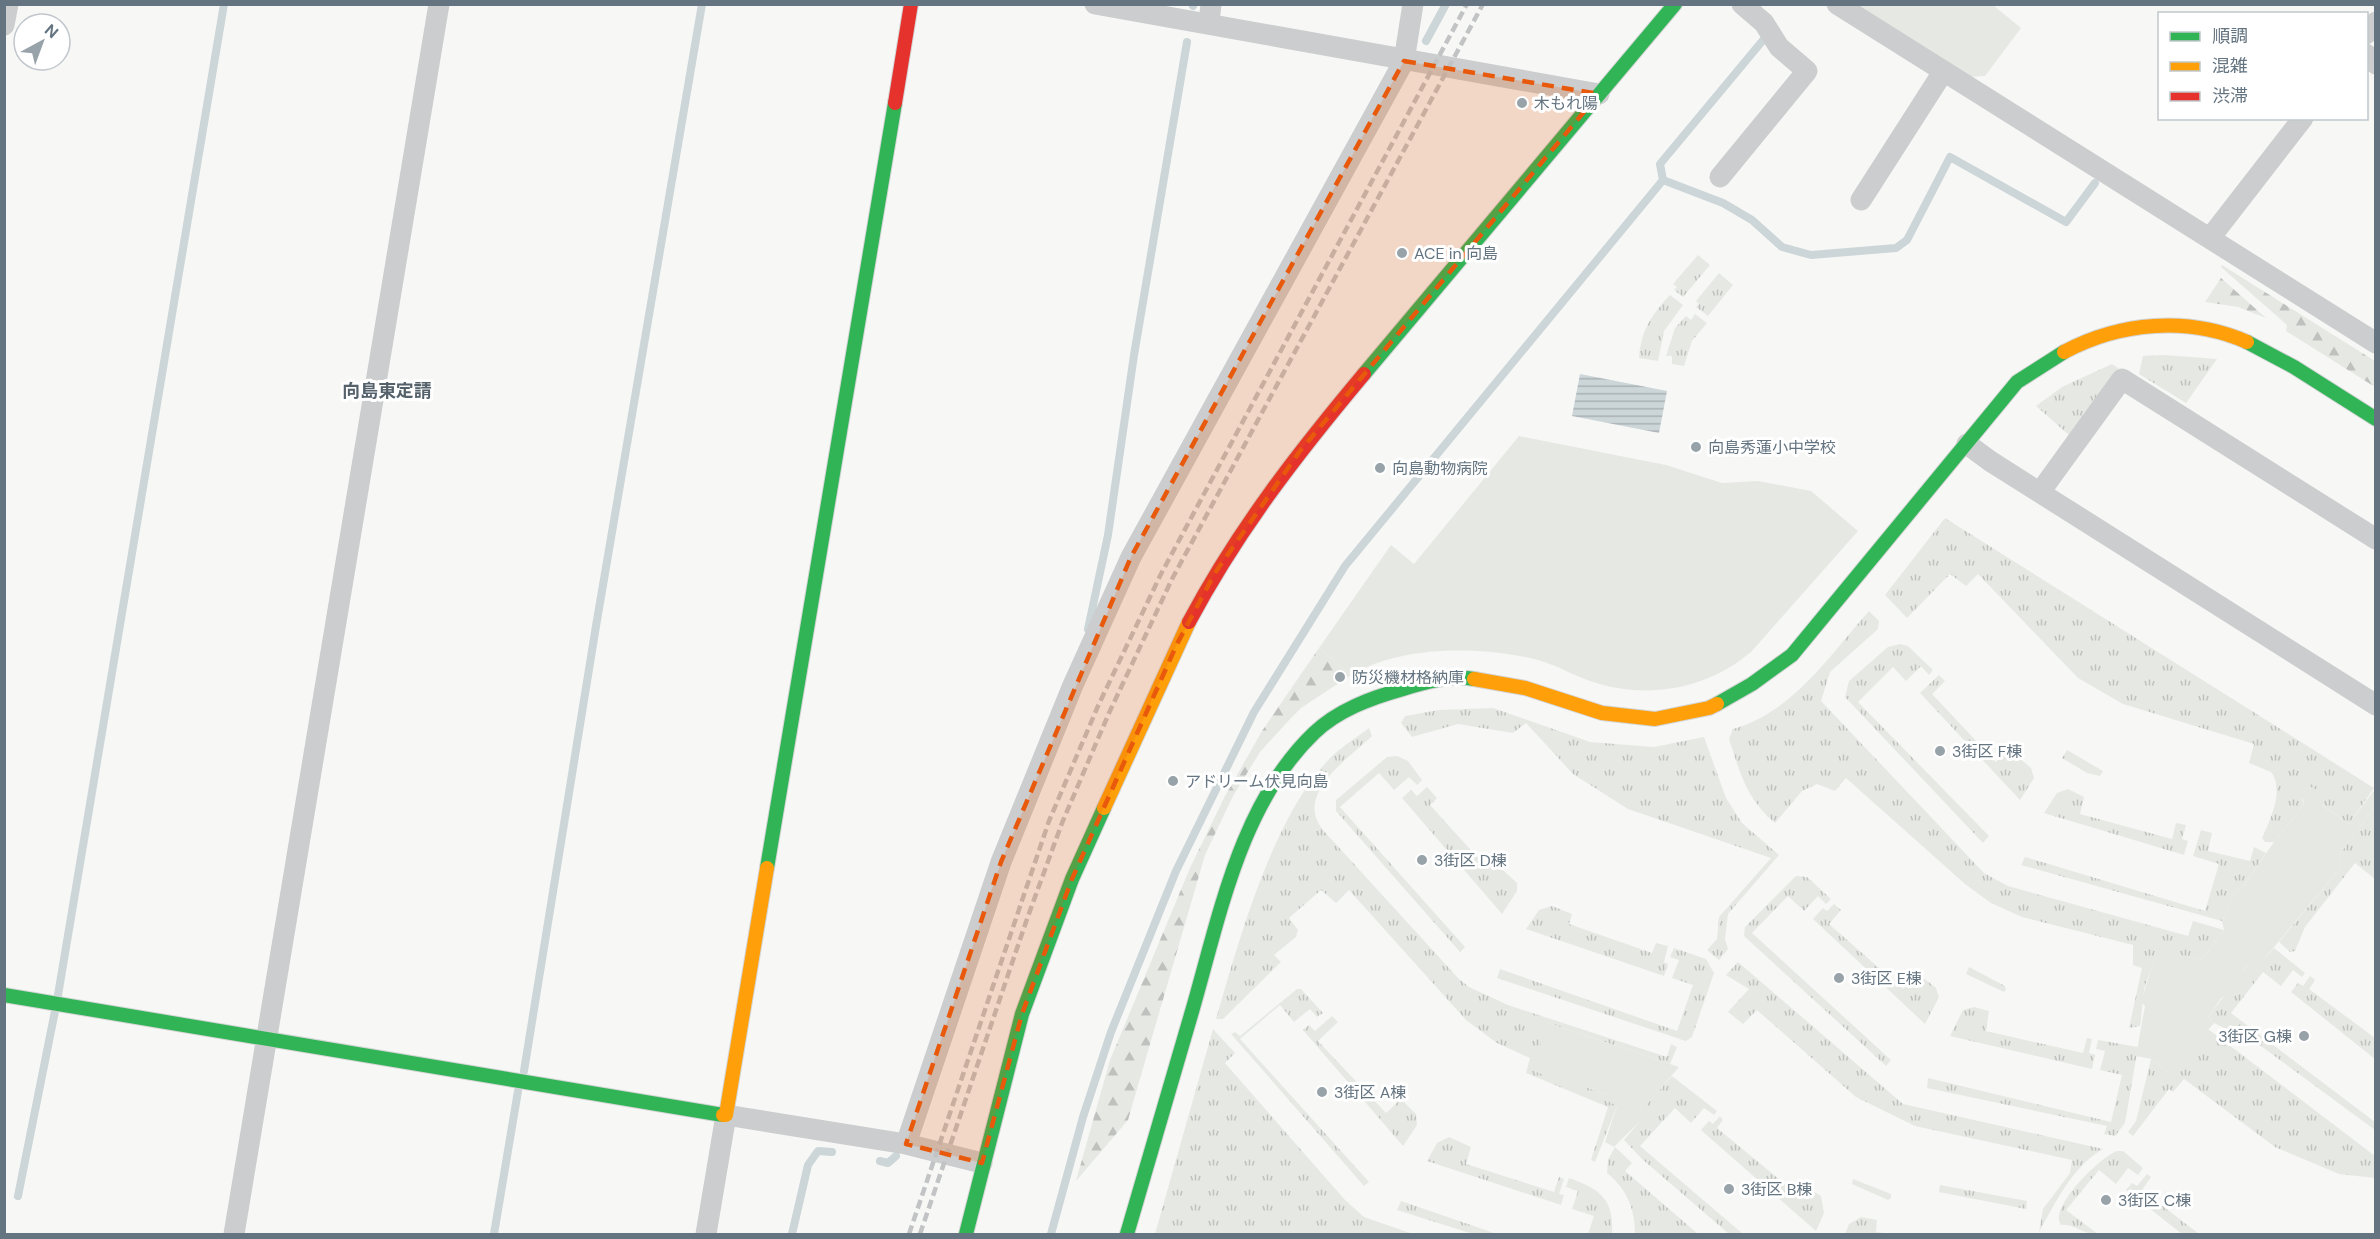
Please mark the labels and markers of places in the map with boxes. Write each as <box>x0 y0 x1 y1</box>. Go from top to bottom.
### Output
place label: 木もれ陽 <box>1534 93 1598 114</box>
marker: 木もれ陽 <box>1515 96 1529 110</box>
place label: ACE in 向島 <box>1414 243 1498 264</box>
marker: ACE in 向島 <box>1395 246 1409 260</box>
place label: 向島秀蓮小中学校 <box>1708 437 1836 458</box>
marker: 向島秀蓮小中学校 <box>1689 440 1703 454</box>
place label: 向島動物病院 <box>1392 458 1488 479</box>
marker: 向島動物病院 <box>1373 461 1387 475</box>
place label: 防災機材格納庫 <box>1352 667 1464 688</box>
marker: 防災機材格納庫 <box>1333 670 1347 684</box>
place label: 3街区 F棟 <box>1952 741 2022 762</box>
marker: 3街区 F棟 <box>1933 744 1947 758</box>
place label: アドリーム伏見向島 <box>1185 771 1329 792</box>
marker: アドリーム伏見向島 <box>1166 774 1180 788</box>
place label: 3街区 D棟 <box>1434 850 1507 871</box>
marker: 3街区 D棟 <box>1415 853 1429 867</box>
place label: 3街区 E棟 <box>1851 968 1922 989</box>
marker: 3街区 E棟 <box>1832 971 1846 985</box>
place label: 3街区 G棟 <box>2218 1026 2292 1047</box>
marker: 3街区 G棟 <box>2297 1029 2311 1043</box>
place label: 3街区 A棟 <box>1334 1082 1406 1103</box>
marker: 3街区 A棟 <box>1315 1085 1329 1099</box>
place label: 3街区 B棟 <box>1741 1179 1812 1200</box>
marker: 3街区 B棟 <box>1722 1182 1736 1196</box>
place label: 3街区 C棟 <box>2118 1190 2191 1211</box>
marker: 3街区 C棟 <box>2099 1193 2113 1207</box>

